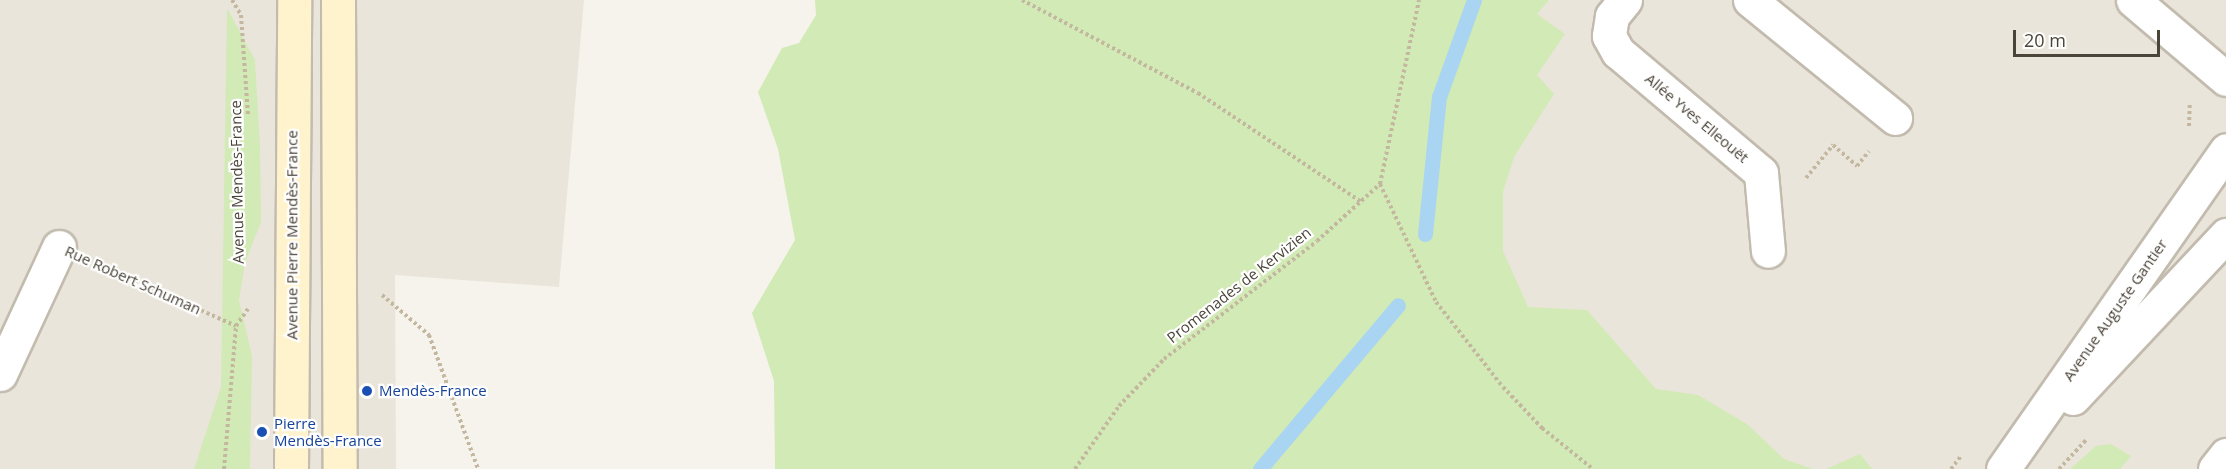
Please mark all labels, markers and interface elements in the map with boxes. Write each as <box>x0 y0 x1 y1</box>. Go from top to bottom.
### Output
scale bar <box>2016 18 2163 56</box>
text: 20 m <box>2024 28 2066 52</box>
street label: Allée Yves Elleouët <box>1642 69 1752 167</box>
street label: Avenue Mendès-France <box>227 100 247 264</box>
street label: Avenue Pierre Mendès-France <box>283 130 301 340</box>
street label: Promenades de Kervizien <box>1163 223 1315 347</box>
street label: Avenue Auguste Gantier <box>2059 236 2171 384</box>
street label: Rue Robert Schuman <box>62 242 204 318</box>
place label: Mendès-France <box>379 382 487 400</box>
marker: Mendès-France <box>360 384 374 398</box>
place label: Pierre Mendès-France <box>274 414 382 449</box>
marker: Pierre Mendès-France <box>255 425 269 439</box>

